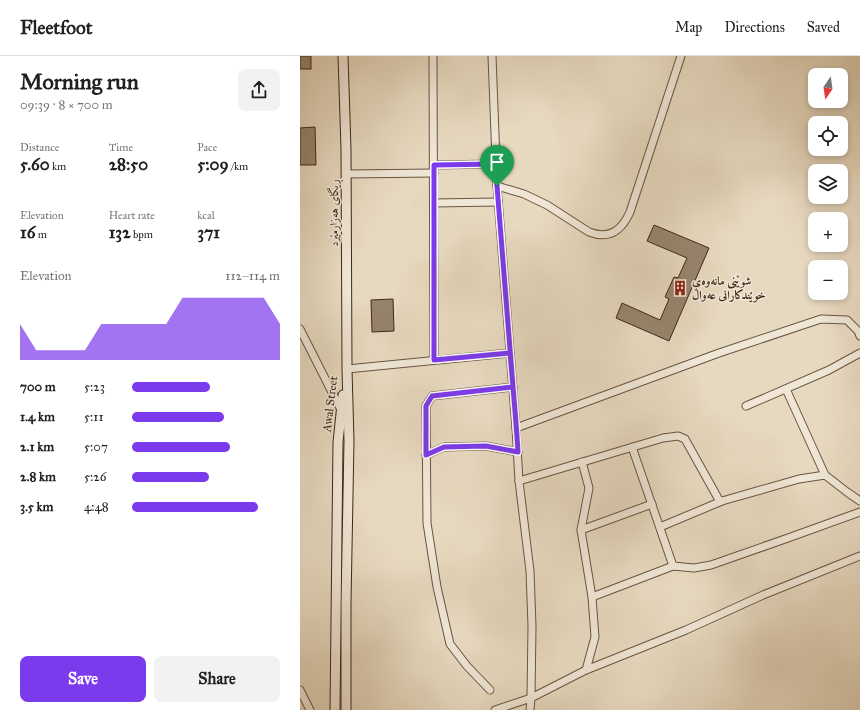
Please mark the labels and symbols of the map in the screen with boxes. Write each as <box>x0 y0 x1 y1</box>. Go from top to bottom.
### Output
north arrow <box>808 68 848 108</box>
pin <box>480 145 514 186</box>
street label: ڕیگای هەزارمێرد <box>326 179 344 247</box>
place label: شوێنی مانەوەی خوێندکارانی عەواڵ <box>692 274 766 303</box>
building icon: شوێنی مانەوەی خوێندکارانی عەواڵ <box>671 279 689 297</box>
street label: Awal Street <box>320 374 340 434</box>

